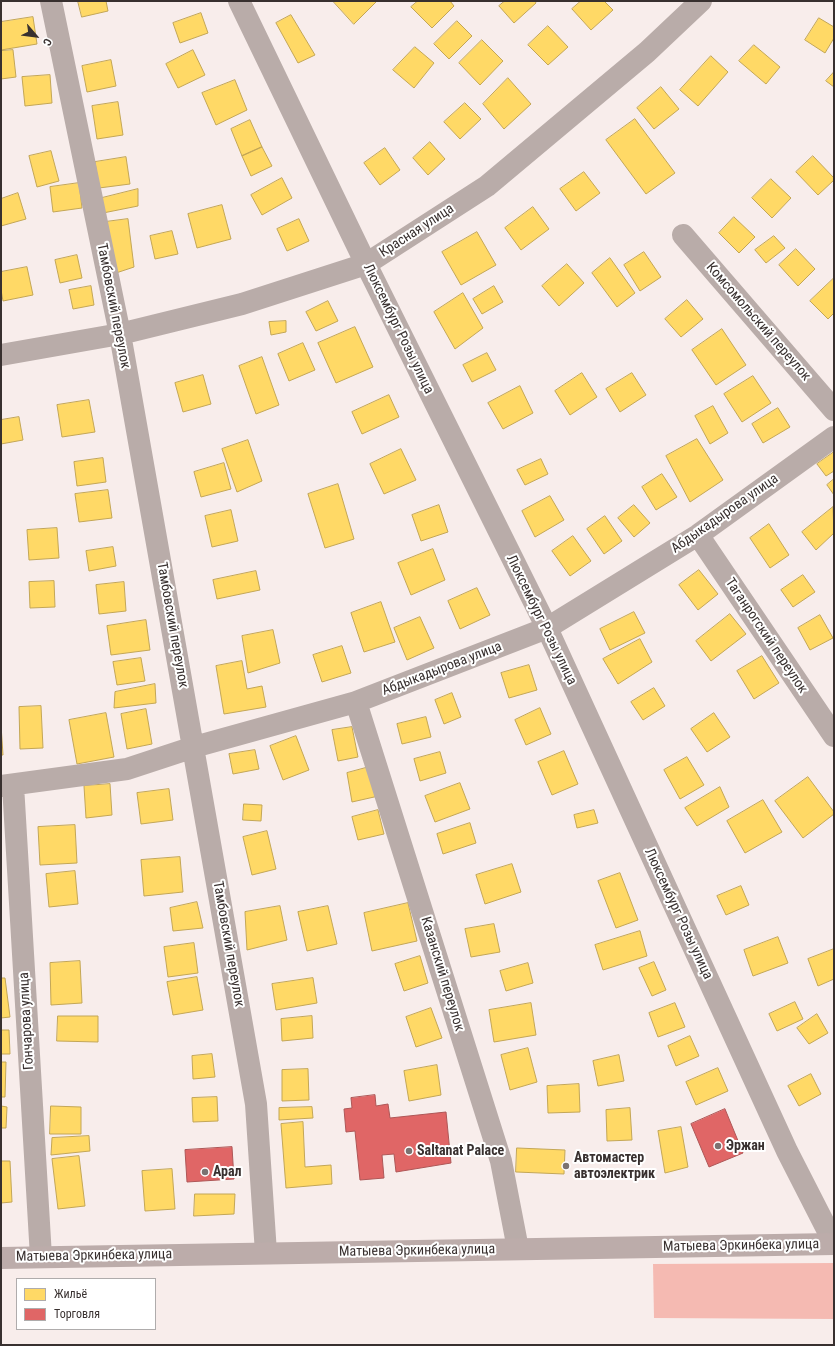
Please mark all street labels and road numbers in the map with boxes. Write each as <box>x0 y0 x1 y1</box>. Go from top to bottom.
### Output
street label: Красная улица <box>377 201 457 261</box>
street label: Тамбовский переулок <box>93 242 133 370</box>
street label: Комсомольский переулок <box>702 259 814 385</box>
street label: Люксембург Розы улица <box>359 261 437 397</box>
street label: Абдыкадырова улица <box>668 471 782 557</box>
street label: Люксембург Розы улица <box>502 552 580 688</box>
street label: Тамбовский переулок <box>153 561 191 689</box>
street label: Таганрогский переулок <box>721 575 811 697</box>
street label: Абдыкадырова улица <box>380 638 504 700</box>
street label: Люксембург Розы улица <box>640 846 716 982</box>
street label: Тамбовский переулок <box>209 880 247 1008</box>
street label: Казанский переулок <box>417 915 467 1033</box>
street label: Гончарова улица <box>16 972 38 1070</box>
street label: Матыева Эркинбека улица <box>663 1236 819 1256</box>
street label: Матыева Эркинбека улица <box>339 1241 495 1261</box>
street label: Матыева Эркинбека улица <box>16 1246 172 1266</box>

